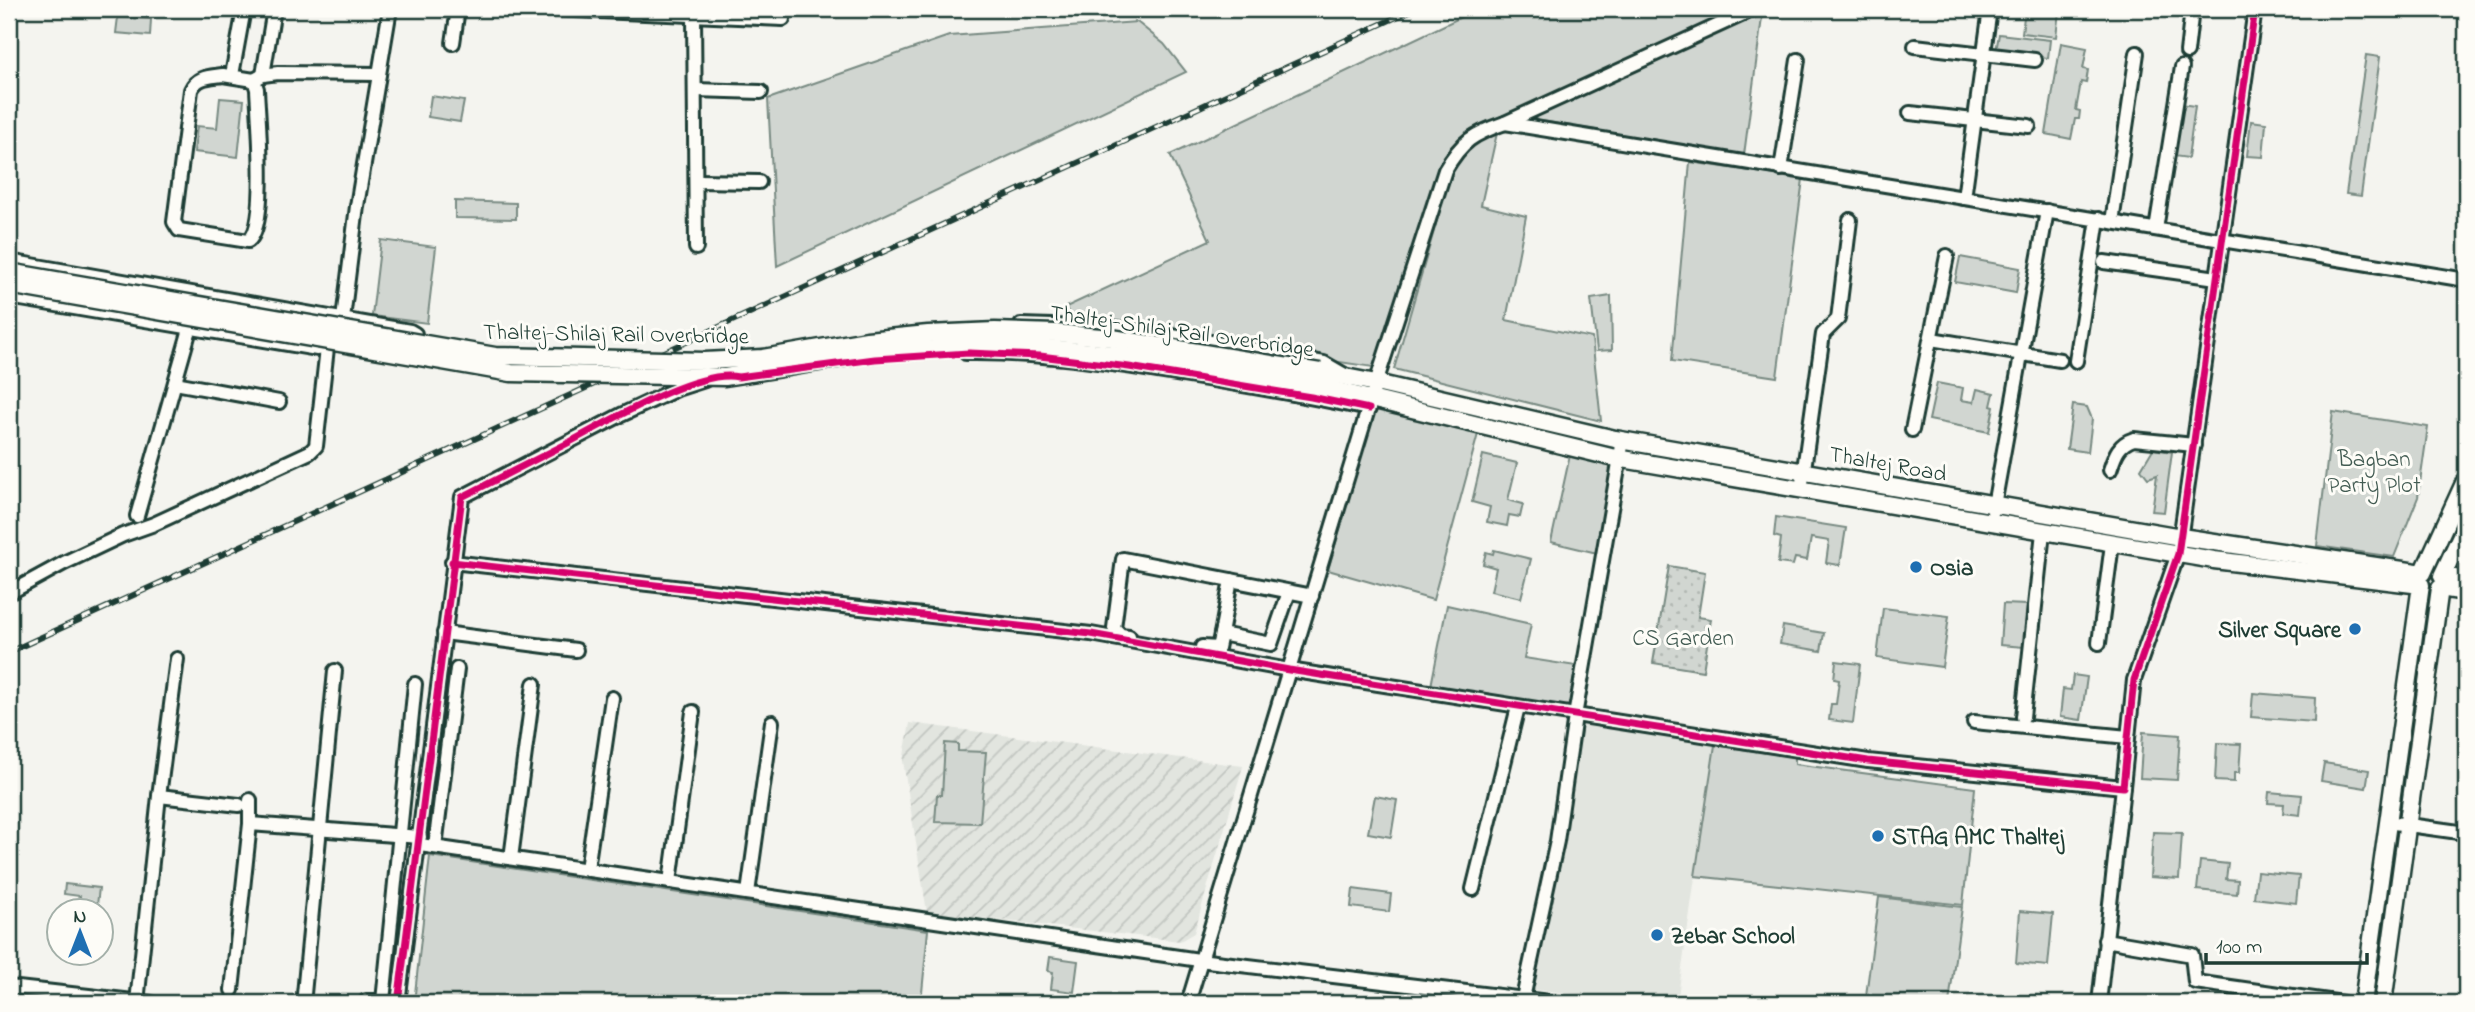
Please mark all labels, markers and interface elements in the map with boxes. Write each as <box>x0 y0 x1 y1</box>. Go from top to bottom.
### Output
street label: Thaltej-Shilaj Rail Overbridge <box>1047 298 1316 368</box>
street label: Thaltej-Shilaj Rail Overbridge <box>483 317 750 355</box>
street label: Thaltej Road <box>1826 439 1949 492</box>
park label: Bagban Party Plot <box>2327 444 2421 505</box>
place label: Osia <box>1930 553 1973 586</box>
marker: Osia <box>1908 559 1924 575</box>
place label: Silver Square <box>2218 615 2342 648</box>
marker: Silver Square <box>2347 621 2363 637</box>
park label: CS Garden <box>1632 623 1734 656</box>
place label: STAG AMC Thaltej <box>1892 822 2065 855</box>
marker: STAG AMC Thaltej <box>1870 828 1886 844</box>
north arrow <box>46 897 116 967</box>
text: N <box>74 904 87 931</box>
place label: Zebar School <box>1671 921 1795 954</box>
scale bar <box>2206 921 2366 965</box>
marker: Zebar School <box>1649 927 1665 943</box>
text: 100 m <box>2216 933 2262 963</box>

